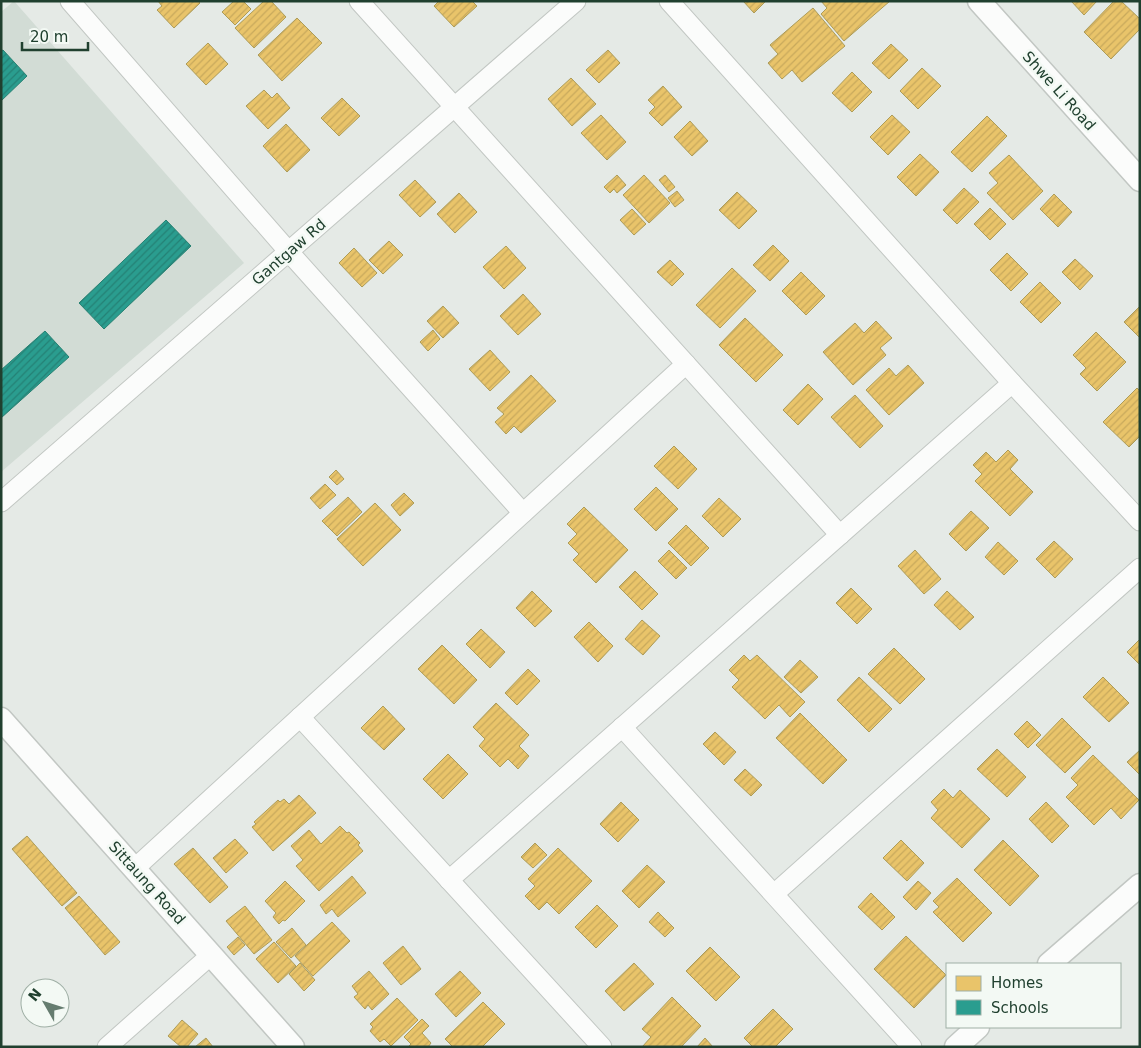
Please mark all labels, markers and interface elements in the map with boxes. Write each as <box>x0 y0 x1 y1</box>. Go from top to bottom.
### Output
scale bar <box>22 20 89 52</box>
text: 20 m <box>30 28 68 46</box>
street label: Shwe Li Road <box>1019 48 1099 134</box>
street label: Gantgaw Rd <box>248 215 330 289</box>
street label: Sittaung Road <box>105 838 189 928</box>
legend <box>946 963 1121 1028</box>
text: Homes <box>991 974 1043 992</box>
north arrow <box>20 978 70 1028</box>
text: N <box>25 985 45 1004</box>
text: Schools <box>991 999 1049 1017</box>

